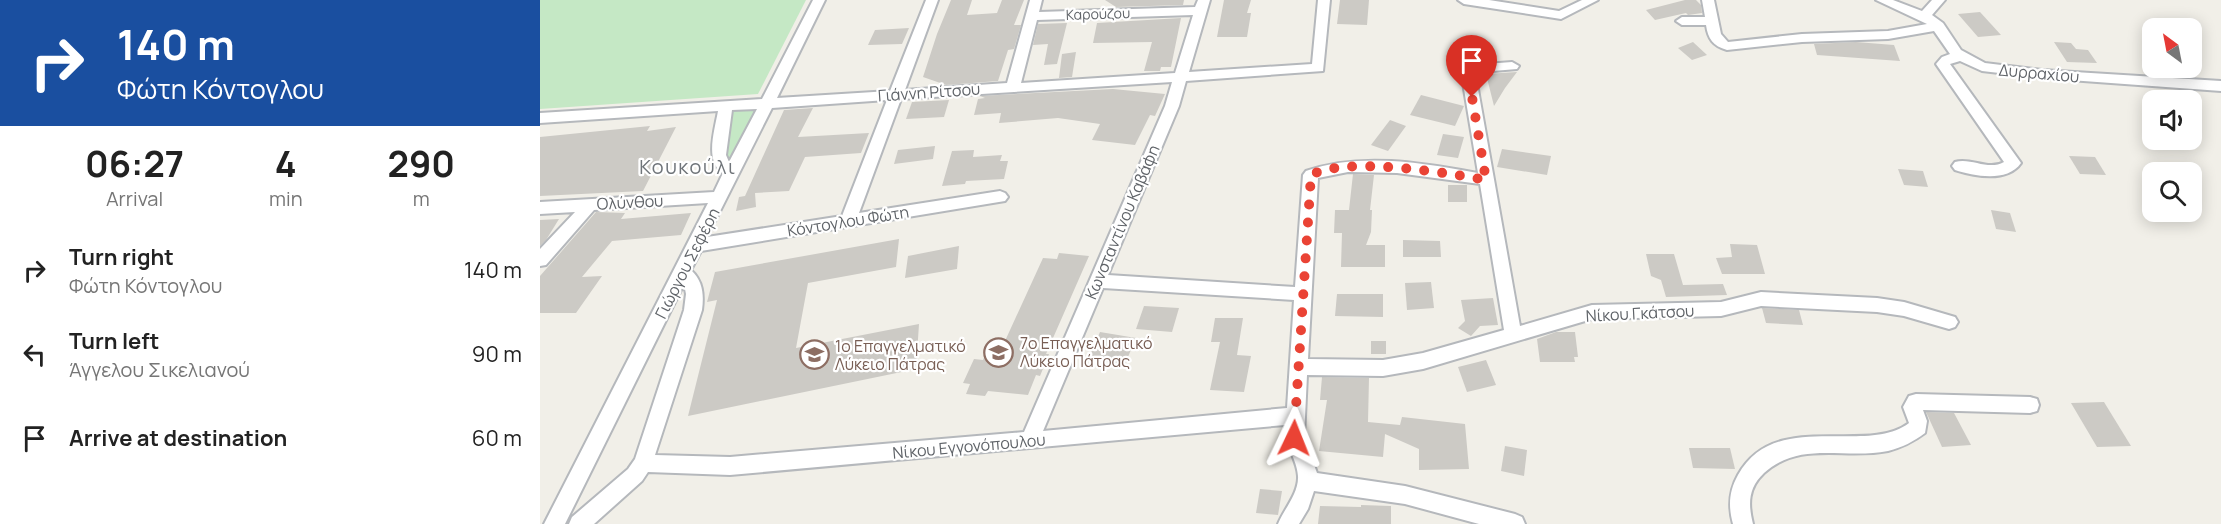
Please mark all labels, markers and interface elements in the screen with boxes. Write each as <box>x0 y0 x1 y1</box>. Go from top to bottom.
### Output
street label: Καρούζου <box>1066 3 1130 24</box>
text: 140 m <box>117 15 235 73</box>
north arrow <box>2142 18 2202 78</box>
map controls <box>2142 18 2202 222</box>
icon: right <box>18 24 96 102</box>
pin <box>1446 35 1497 97</box>
icon: arrive <box>1455 44 1488 77</box>
street label: Δυρραχίου <box>1998 59 2080 87</box>
text: Φώτη Κόντογλου <box>117 70 324 107</box>
street label: Γιάννη Ρίτσου <box>877 77 981 107</box>
button: sound <box>2142 90 2202 150</box>
text: 06:27 <box>85 139 184 188</box>
text: 4 <box>275 139 297 188</box>
text: 290 <box>388 139 455 188</box>
street label: Κωνσταντίνου Καβάφη <box>1080 141 1164 303</box>
district label: Κουκούλι <box>639 153 737 180</box>
button: search <box>2142 162 2202 222</box>
text: Arrival <box>106 185 163 212</box>
text: min <box>269 185 303 212</box>
text: m <box>413 185 430 212</box>
street label: Ολύνθου <box>596 189 664 215</box>
street label: Κόντογλου Φώτη <box>786 201 910 241</box>
street label: Γιώργου Σεφέρη <box>650 204 724 322</box>
text: Turn right <box>69 242 174 272</box>
icon: right <box>18 254 51 287</box>
text: 140 m <box>464 255 522 285</box>
text: Φώτη Κόντογλου <box>69 272 222 299</box>
street label: Νίκου Γκάτσου <box>1585 299 1695 327</box>
text: Turn left <box>69 326 159 356</box>
place label: 7ο Επαγγελματικό Λύκειο Πάτρας <box>1020 332 1153 372</box>
place label: 1o Επαγγελματικό Λύκειο Πάτρας <box>835 335 966 375</box>
school or university icon: 7ο Επαγγελματικό Λύκειο Πάτρας <box>983 336 1015 368</box>
icon: left <box>18 338 51 371</box>
text: 90 m <box>472 339 522 369</box>
school or university icon: 1o Επαγγελματικό Λύκειο Πάτρας <box>798 339 830 371</box>
text: Άγγελου Σικελιανού <box>69 356 250 383</box>
position arrow <box>1262 406 1326 470</box>
icon: arrive <box>18 422 51 455</box>
text: Arrive at destination <box>69 423 287 453</box>
text: 60 m <box>472 423 522 453</box>
street label: Νίκου Εγγονόπουλου <box>892 428 1046 464</box>

